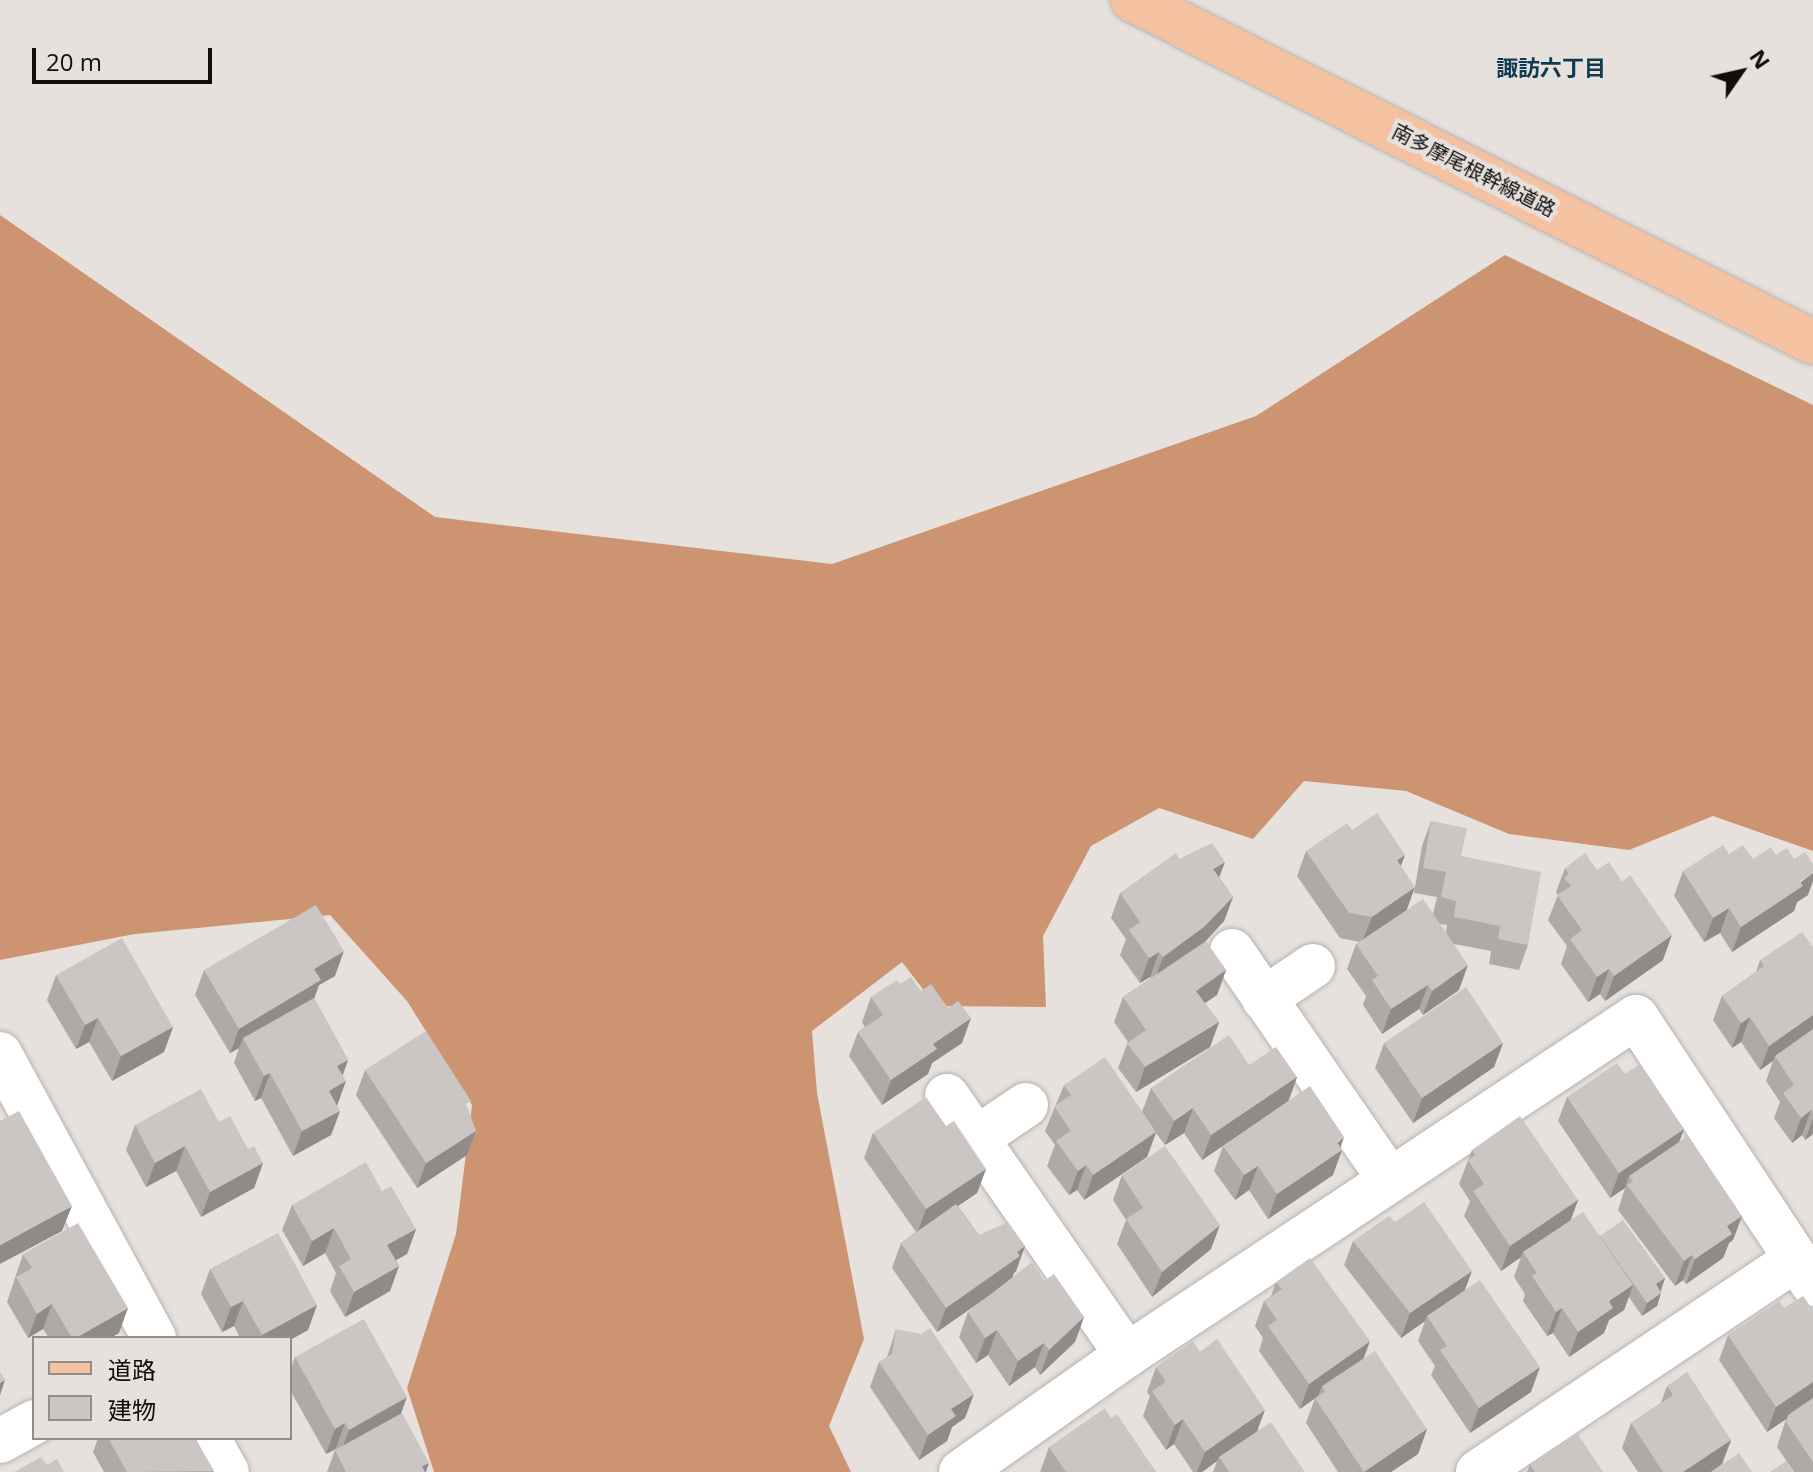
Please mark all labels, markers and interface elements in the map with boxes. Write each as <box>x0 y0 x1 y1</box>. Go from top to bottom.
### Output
scale bar <box>36 32 216 82</box>
north arrow <box>1701 32 1781 112</box>
text: N <box>1743 43 1778 74</box>
text: 20 m <box>46 45 102 78</box>
district label: 諏訪六丁目 <box>1496 55 1606 81</box>
street label: 南多摩尾根幹線道路 <box>1388 118 1560 222</box>
legend <box>32 1336 292 1440</box>
text: 道路 <box>108 1353 156 1386</box>
text: 建物 <box>108 1393 156 1426</box>

